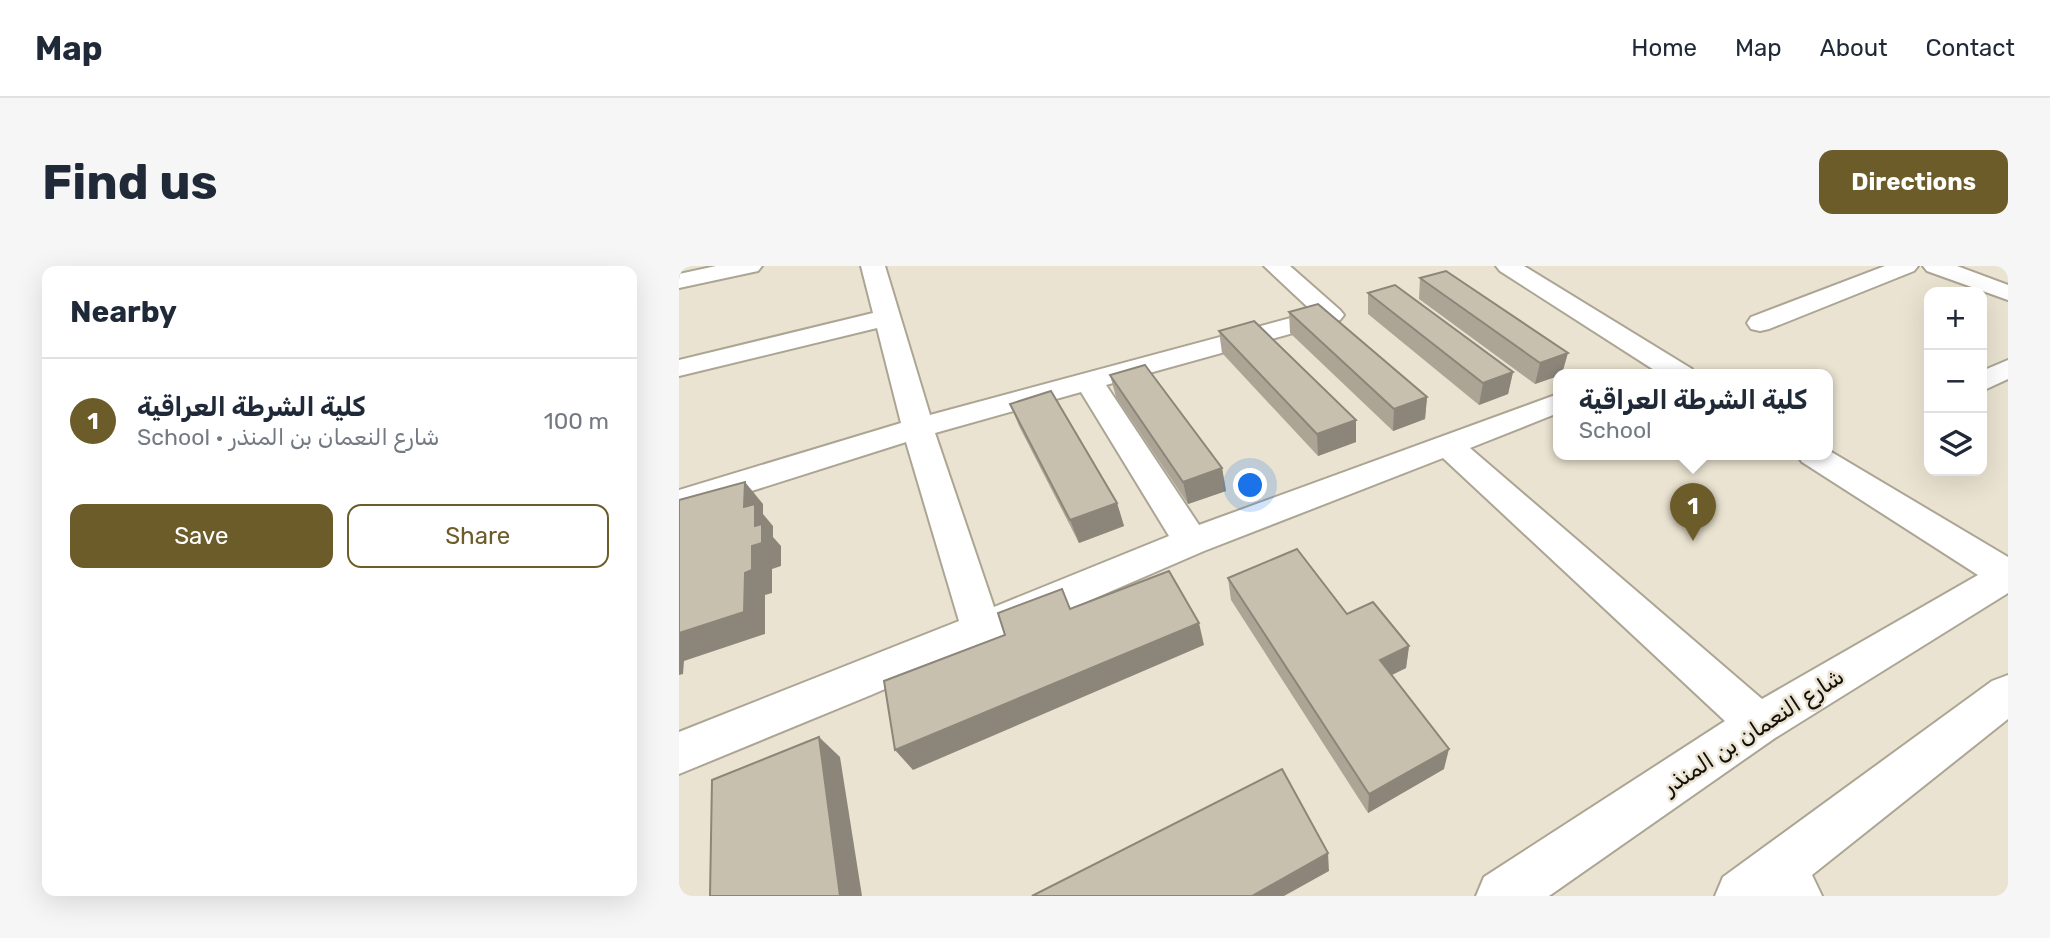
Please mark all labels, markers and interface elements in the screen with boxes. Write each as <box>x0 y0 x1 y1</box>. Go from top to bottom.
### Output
text: Map <box>35 29 103 68</box>
text: Home <box>1631 34 1697 62</box>
text: Map <box>1735 34 1782 62</box>
text: About <box>1820 34 1888 62</box>
text: Contact <box>1926 34 2015 62</box>
button: Directions <box>1819 150 2008 214</box>
text: Find us <box>42 153 218 211</box>
map controls <box>1924 287 1987 476</box>
button: + <box>1924 287 1987 350</box>
text: Nearby <box>70 294 177 330</box>
button: − <box>1924 350 1987 413</box>
popup <box>1553 369 1833 460</box>
text: كلية الشرطة العراقية <box>1579 385 1807 416</box>
text: كلية الشرطة العراقية <box>137 392 366 423</box>
text: 1 <box>87 407 99 435</box>
text: 100 m <box>544 407 609 435</box>
button: layers <box>1924 413 1987 476</box>
text: School <box>1579 416 1652 444</box>
text: School · شارع النعمان بن المنذر <box>137 423 440 451</box>
your location <box>1233 468 1267 502</box>
pin: 1 <box>1670 483 1716 541</box>
button: Save <box>70 504 333 568</box>
button: Share <box>347 504 609 568</box>
street label: شارع النعمان بن المنذر <box>1655 662 1850 803</box>

